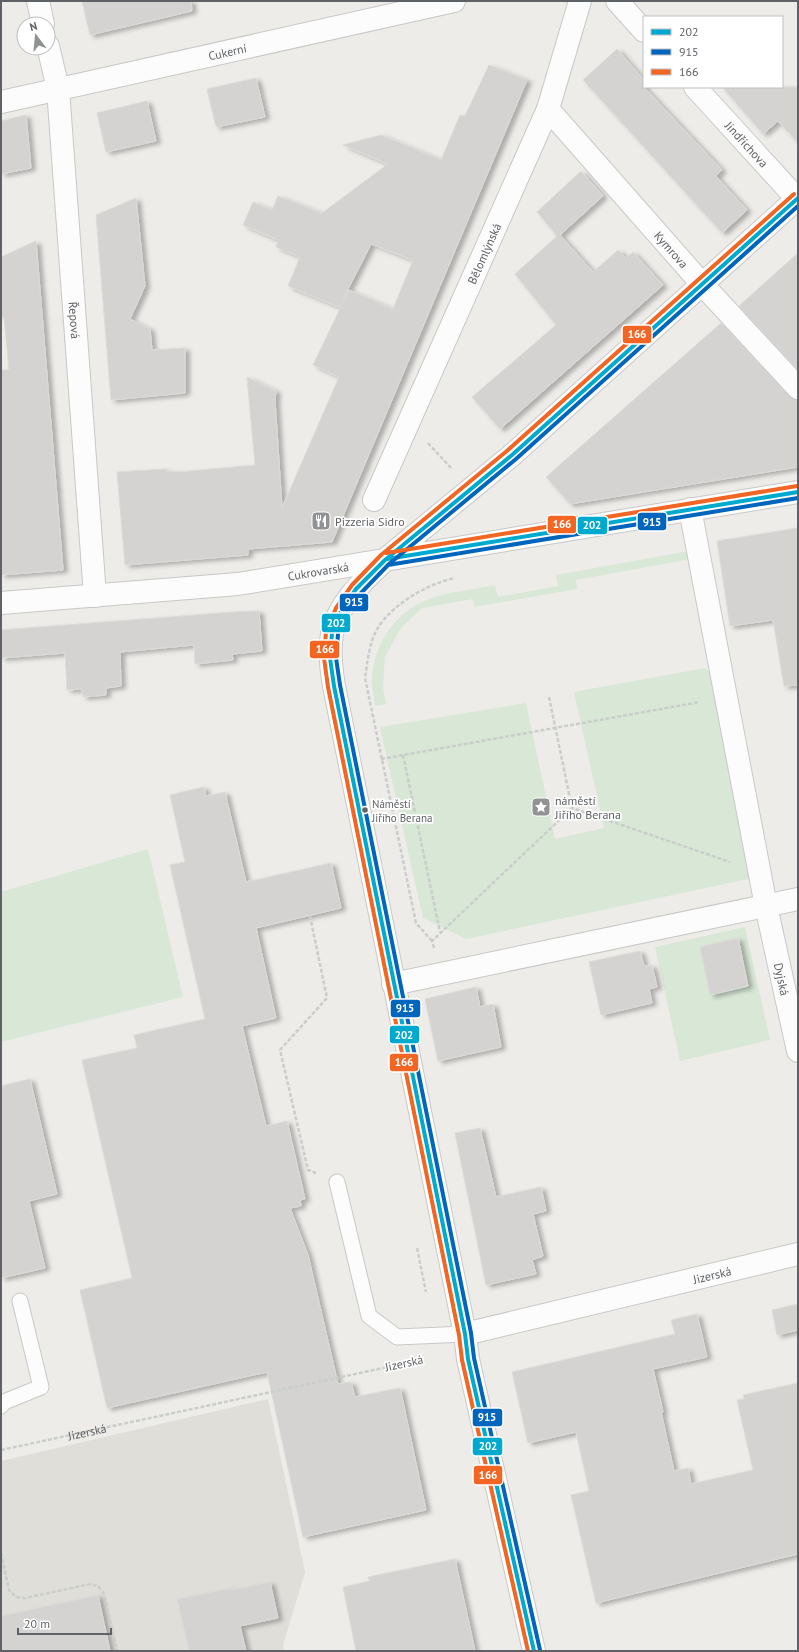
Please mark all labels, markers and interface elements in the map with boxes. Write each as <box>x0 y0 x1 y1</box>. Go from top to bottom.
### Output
north arrow <box>16 16 56 56</box>
legend <box>643 16 783 88</box>
text: N <box>28 19 39 34</box>
text: 202 <box>679 24 699 39</box>
street label: Cukerní <box>207 40 248 63</box>
text: 915 <box>679 44 699 59</box>
text: 166 <box>679 64 699 79</box>
street label: Jindřichova <box>721 117 772 170</box>
street label: Bělomlýnská <box>464 220 504 286</box>
street label: Kymrova <box>651 228 692 271</box>
street label: Řepová <box>66 301 84 339</box>
line badge: 166 <box>622 325 652 344</box>
text: 166 <box>628 327 646 341</box>
restaurant icon: Pizzeria Sidro <box>310 510 332 532</box>
line badge: 915 <box>637 512 667 531</box>
place label: Pizzeria Sidro <box>335 514 405 529</box>
line badge: 166 <box>547 515 577 534</box>
text: 915 <box>643 515 661 529</box>
line badge: 202 <box>577 516 608 535</box>
text: 166 <box>553 517 571 531</box>
text: 202 <box>583 518 601 532</box>
street label: Cukrovarská <box>286 558 350 583</box>
line badge: 915 <box>339 593 369 612</box>
text: 915 <box>345 595 363 609</box>
line badge: 202 <box>321 613 351 633</box>
text: 202 <box>327 616 345 630</box>
line badge: 166 <box>309 640 340 659</box>
text: 166 <box>316 642 334 656</box>
place label: náměstí Jiřího Berana <box>554 793 621 822</box>
place icon: náměstí Jiřího Berana <box>530 796 552 818</box>
place label: Náměstí Jiřího Berana <box>371 797 432 825</box>
marker: Náměstí Jiřího Berana <box>360 805 370 815</box>
street label: Dyjská <box>771 961 793 997</box>
line badge: 915 <box>390 999 421 1018</box>
text: 915 <box>396 1001 414 1015</box>
line badge: 202 <box>389 1025 420 1044</box>
text: 202 <box>395 1028 413 1042</box>
line badge: 166 <box>389 1053 419 1072</box>
text: 166 <box>395 1055 413 1069</box>
street label: Jizerská <box>690 1263 733 1287</box>
street label: Jizerská <box>382 1352 425 1375</box>
line badge: 915 <box>472 1408 503 1427</box>
text: 915 <box>478 1410 496 1424</box>
street label: Jizerská <box>65 1420 108 1443</box>
line badge: 202 <box>472 1437 503 1456</box>
text: 202 <box>479 1439 497 1453</box>
line badge: 166 <box>473 1465 503 1485</box>
text: 166 <box>479 1468 497 1482</box>
scale bar <box>18 1610 111 1636</box>
text: 20 m <box>24 1616 50 1631</box>

